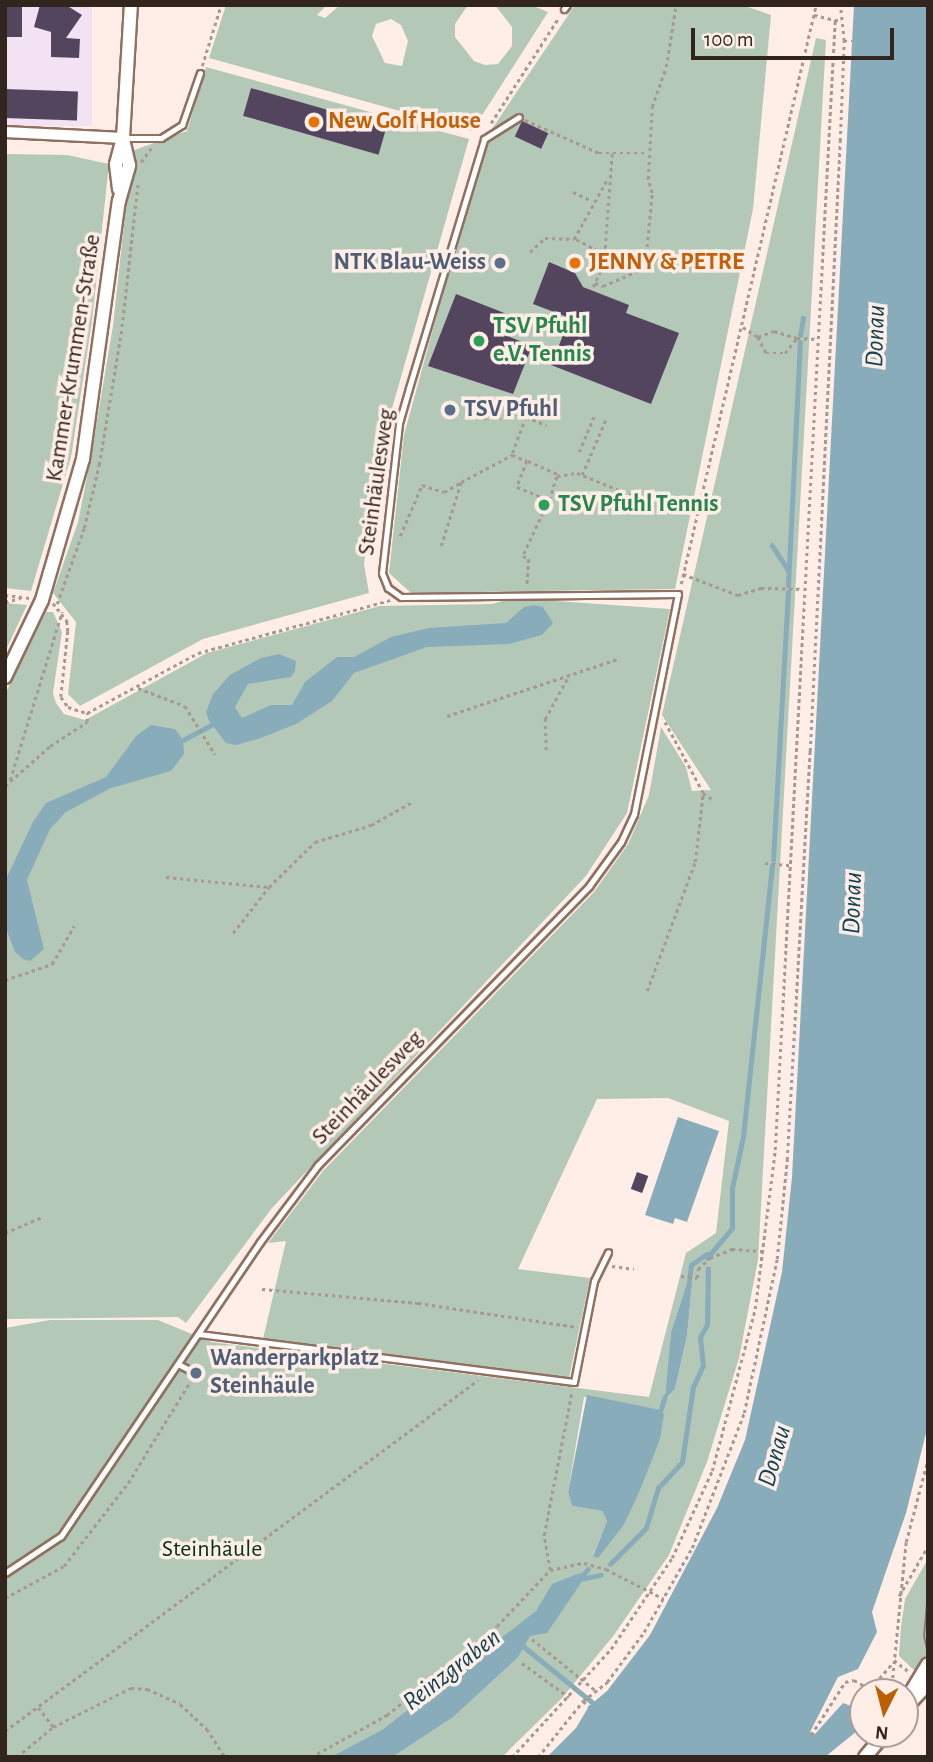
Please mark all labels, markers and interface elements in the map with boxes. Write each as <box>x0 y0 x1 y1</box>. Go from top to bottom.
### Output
scale bar <box>695 14 898 58</box>
text: 100 m <box>704 29 754 50</box>
place label: New Golf House <box>328 108 481 136</box>
marker: New Golf House <box>306 114 322 130</box>
street label: Kammer-Krummen-Straße <box>40 232 108 484</box>
place label: NTK Blau-Weiss <box>333 249 486 277</box>
place label: JENNY & PETRE <box>589 249 744 277</box>
marker: NTK Blau-Weiss <box>492 255 508 271</box>
marker: JENNY & PETRE <box>567 255 583 271</box>
water label: Donau <box>859 304 893 368</box>
place label: TSV Pfuhl e.V. Tennis <box>493 313 591 369</box>
marker: TSV Pfuhl e.V. Tennis <box>471 333 487 349</box>
place label: TSV Pfuhl <box>464 396 558 424</box>
marker: TSV Pfuhl <box>442 402 458 418</box>
street label: Steinhäulesweg <box>352 407 402 557</box>
place label: TSV Pfuhl Tennis <box>558 491 718 519</box>
marker: TSV Pfuhl Tennis <box>536 497 552 513</box>
water label: Donau <box>836 871 870 935</box>
street label: Steinhäulesweg <box>306 1025 430 1151</box>
place label: Wanderparkplatz Steinhäule <box>210 1345 379 1401</box>
marker: Wanderparkplatz Steinhäule <box>188 1365 204 1381</box>
water label: Donau <box>751 1422 799 1490</box>
park label: Steinhäule <box>162 1536 262 1564</box>
water label: Reinzgraben <box>397 1622 507 1718</box>
north arrow <box>849 1678 919 1748</box>
text: N <box>874 1722 890 1743</box>

